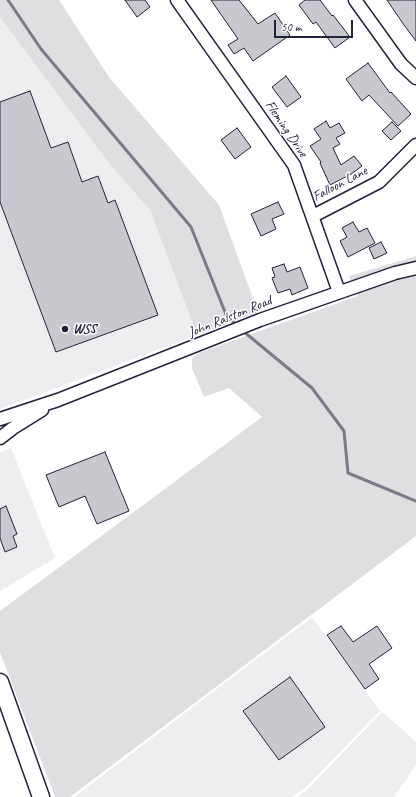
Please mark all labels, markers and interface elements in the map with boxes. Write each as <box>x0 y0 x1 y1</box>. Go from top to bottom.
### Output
scale bar <box>276 12 355 38</box>
text: 50 m <box>281 19 301 35</box>
street label: Fleming Drive <box>261 98 311 160</box>
street label: Falloon Lane <box>310 163 370 205</box>
street label: John Ralston Road <box>186 293 274 341</box>
place label: WSS <box>73 321 96 337</box>
marker: WSS <box>60 324 70 334</box>

